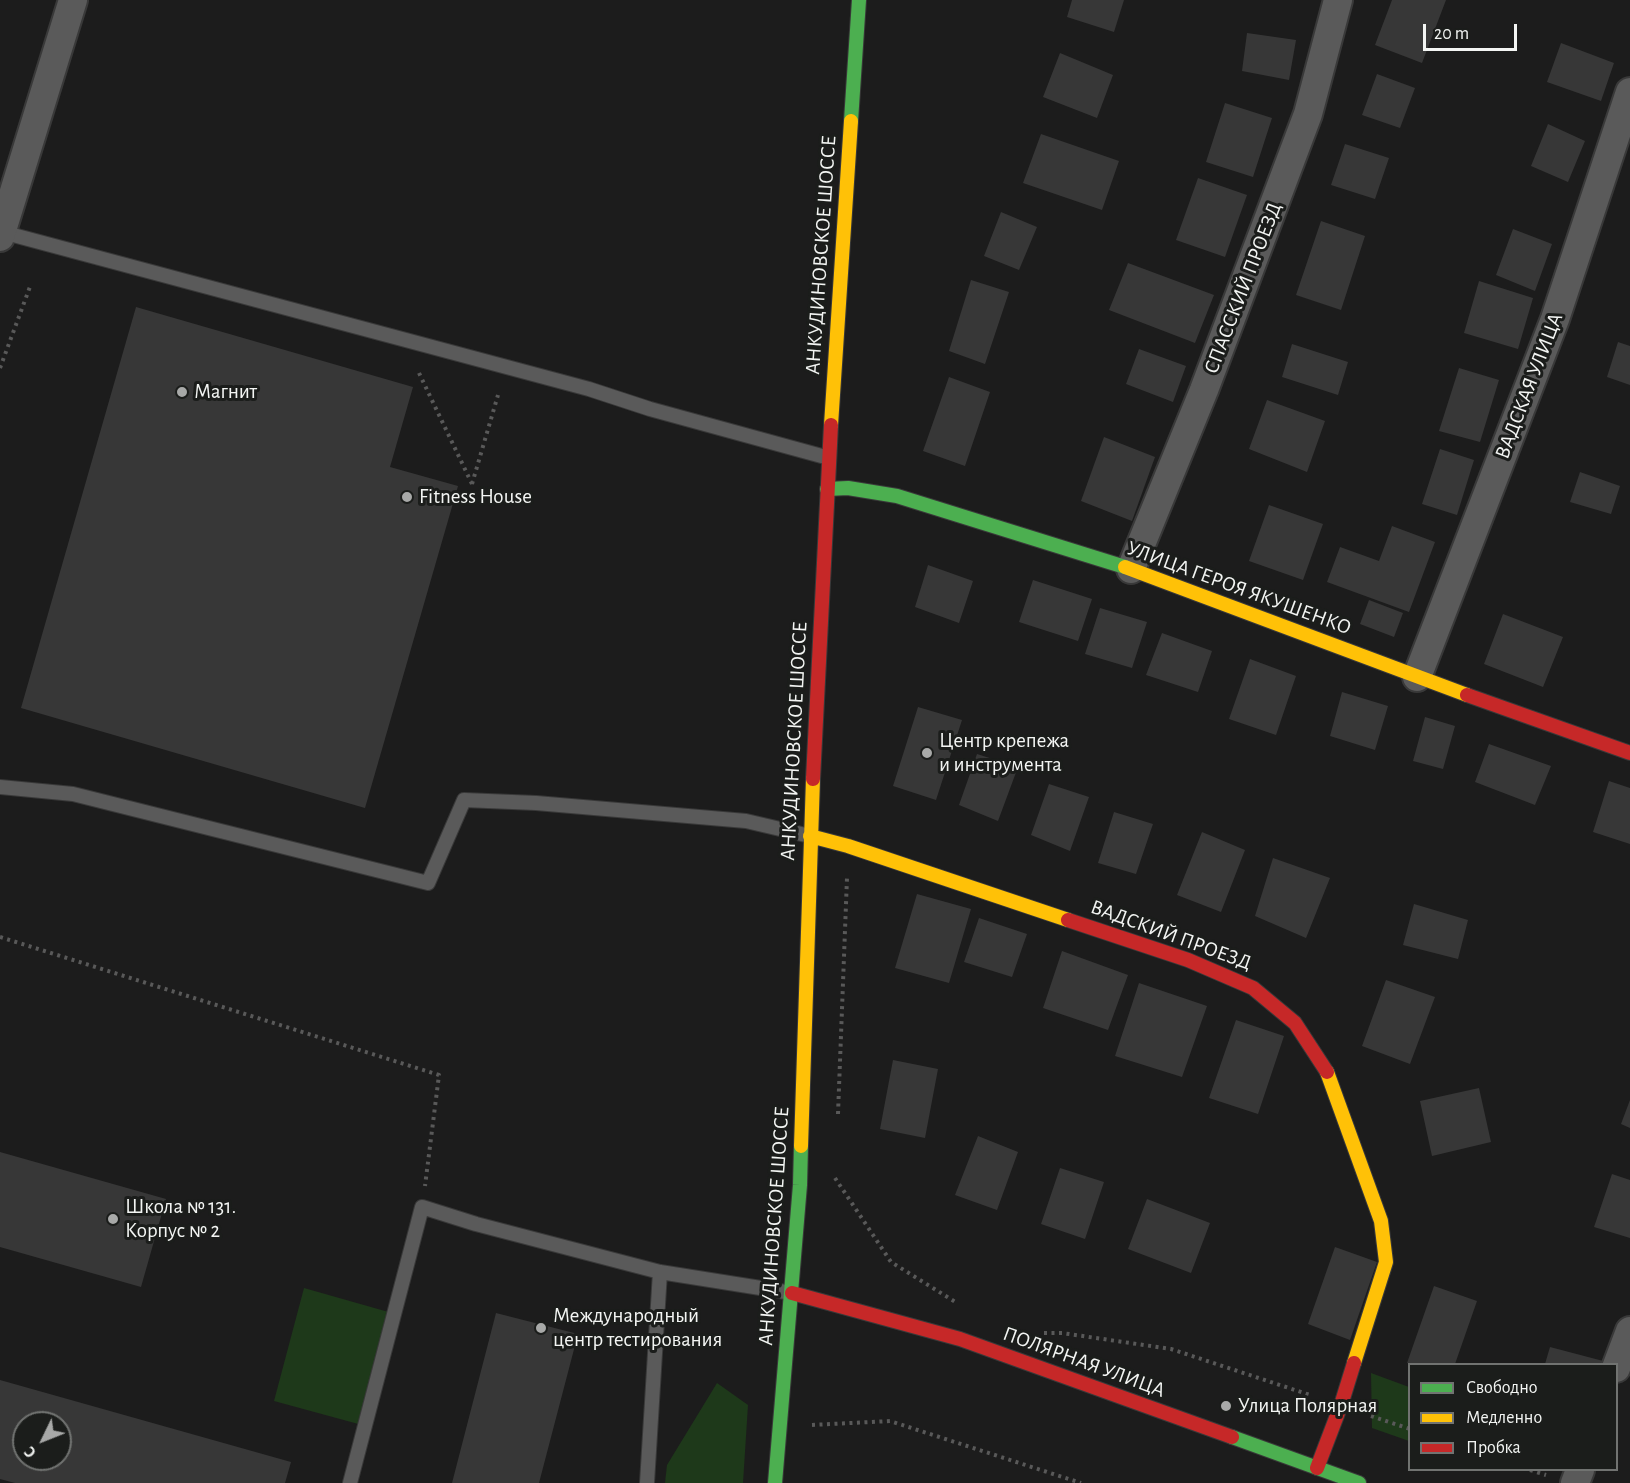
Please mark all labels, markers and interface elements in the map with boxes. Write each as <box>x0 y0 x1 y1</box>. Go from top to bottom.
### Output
scale bar <box>1426 12 1520 50</box>
text: 20 m <box>1434 25 1469 43</box>
street label: АНКУДИНОВСКОЕ ШОССЕ <box>800 135 842 375</box>
street label: СПАССКИЙ ПРОЕЗД <box>1199 199 1287 377</box>
street label: ВАДСКАЯ УЛИЦА <box>1490 309 1568 463</box>
place label: Магнит <box>194 379 257 405</box>
marker: Магнит <box>175 385 189 399</box>
place label: Fitness House <box>419 484 532 510</box>
marker: Fitness House <box>400 490 414 504</box>
street label: УЛИЦА ГЕРОЯ ЯКУШЕНКО <box>1123 536 1355 640</box>
street label: АНКУДИНОВСКОЕ ШОССЕ <box>775 621 813 861</box>
place label: Центр крепежа и инструмента <box>939 728 1069 778</box>
marker: Центр крепежа и инструмента <box>920 746 934 760</box>
street label: ВАДСКИЙ ПРОЕЗД <box>1087 894 1255 976</box>
street label: АНКУДИНОВСКОЕ ШОССЕ <box>753 1106 795 1346</box>
place label: Школа № 131. Корпус № 2 <box>125 1194 236 1244</box>
marker: Школа № 131. Корпус № 2 <box>106 1212 120 1226</box>
place label: Международный центр тестирования <box>553 1303 722 1353</box>
marker: Международный центр тестирования <box>534 1321 548 1335</box>
street label: ПОЛЯРНАЯ УЛИЦА <box>999 1321 1169 1403</box>
legend <box>1408 1363 1618 1471</box>
text: Свободно <box>1466 1379 1538 1397</box>
place label: Улица Полярная <box>1238 1393 1377 1419</box>
marker: Улица Полярная <box>1219 1399 1233 1413</box>
text: Медленно <box>1466 1409 1542 1427</box>
north arrow <box>12 1411 72 1471</box>
text: Пробка <box>1466 1439 1521 1457</box>
text: С <box>21 1443 39 1461</box>

